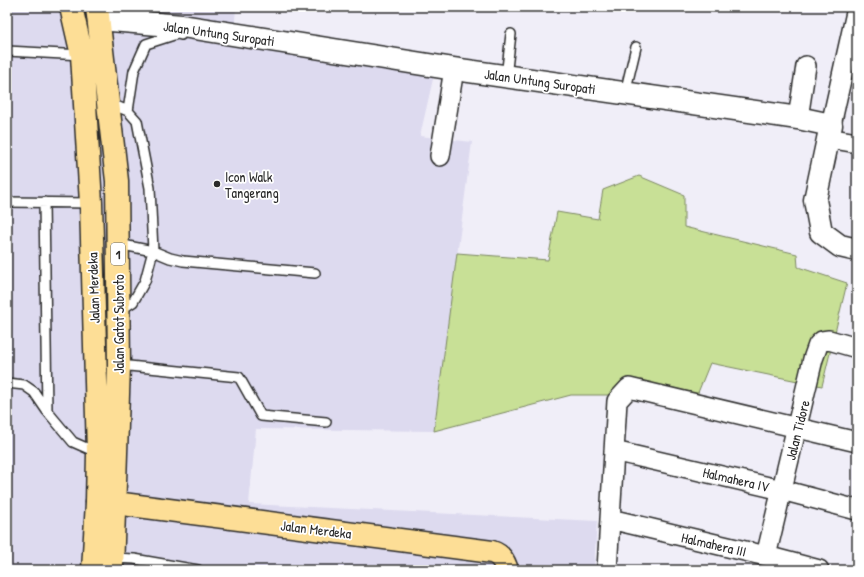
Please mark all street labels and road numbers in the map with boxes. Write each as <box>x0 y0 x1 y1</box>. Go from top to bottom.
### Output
street label: Jalan Untung Suropati <box>162 16 276 51</box>
street label: Jalan Untung Suropati <box>483 64 597 99</box>
road number: 1 <box>111 243 125 265</box>
street label: Jalan Merdeka <box>82 252 104 324</box>
street label: Jalan Gatot Subroto <box>109 274 128 374</box>
street label: Jalan Tidore <box>780 398 814 462</box>
street label: Halmahera IV <box>701 462 771 496</box>
street label: Jalan Merdeka <box>280 515 353 543</box>
street label: Halmahera III <box>680 527 748 561</box>

